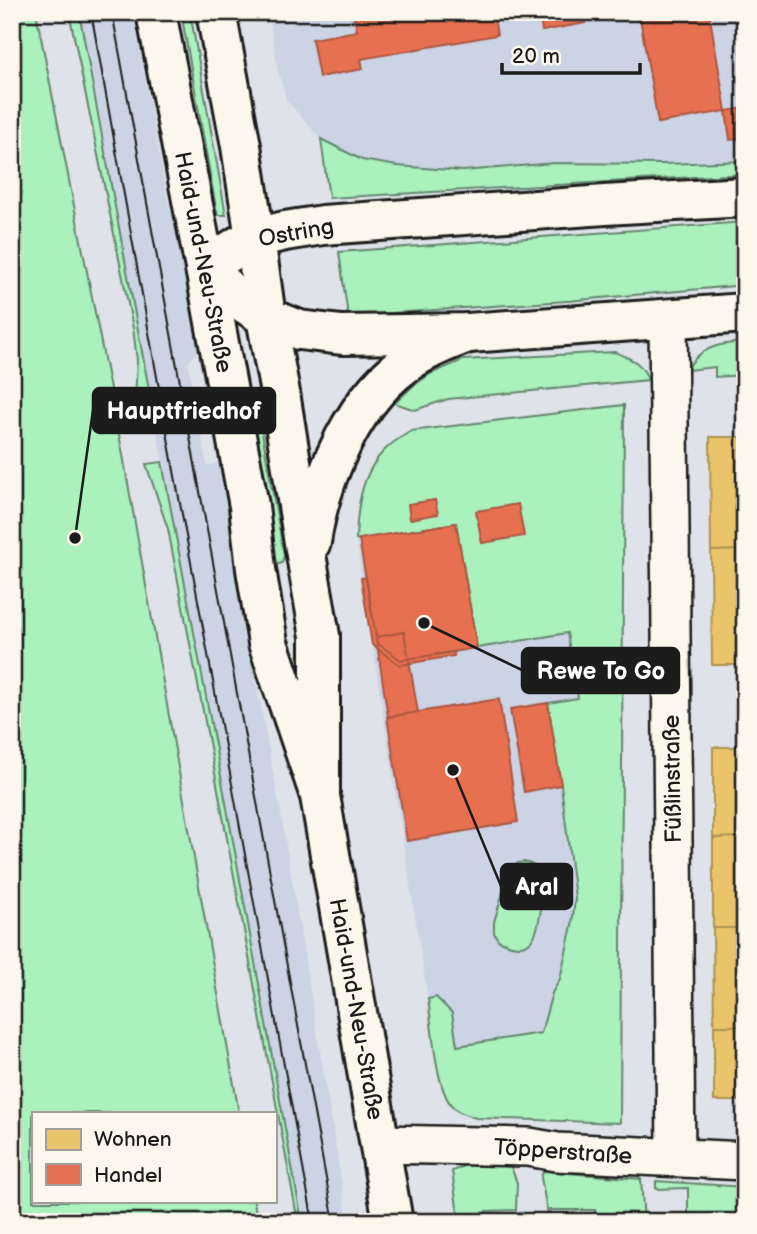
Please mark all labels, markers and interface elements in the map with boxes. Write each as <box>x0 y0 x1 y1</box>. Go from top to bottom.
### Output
scale bar <box>502 32 640 76</box>
text: 20 m <box>512 44 560 69</box>
street label: Haid-und-Neu-Straße <box>168 149 238 375</box>
street label: Ostring <box>256 213 336 253</box>
callout: Hauptfriedhof <box>93 388 275 433</box>
text: Hauptfriedhof <box>107 397 262 426</box>
callout: Rewe To Go <box>522 648 679 693</box>
text: Rewe To Go <box>537 657 665 686</box>
street label: Füßlinstraße <box>658 714 688 843</box>
callout: Aral <box>501 864 572 909</box>
text: Aral <box>514 873 559 902</box>
street label: Haid-und-Neu-Straße <box>323 896 389 1122</box>
legend <box>32 1112 276 1202</box>
text: Wohnen <box>94 1127 172 1152</box>
street label: Töpperstraße <box>493 1133 633 1171</box>
text: Handel <box>94 1163 162 1188</box>

